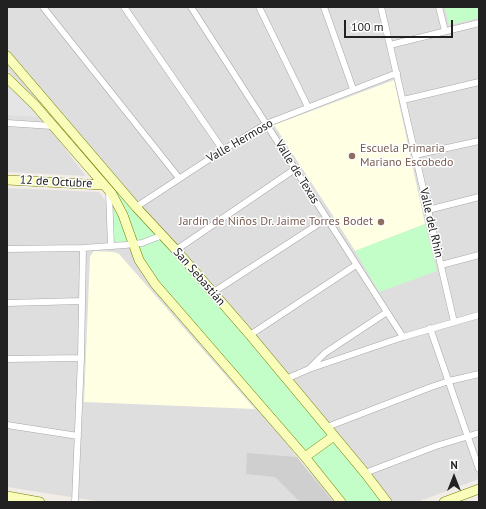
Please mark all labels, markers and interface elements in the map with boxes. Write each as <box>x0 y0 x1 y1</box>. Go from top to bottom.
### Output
scale bar <box>346 12 455 38</box>
text: 100 m <box>351 19 384 34</box>
street label: Valle Hermoso <box>204 116 276 166</box>
street label: Valle de Texas <box>272 138 322 206</box>
place label: Escuela Primaria Mariano Escobedo <box>360 142 453 170</box>
marker: Escuela Primaria Mariano Escobedo <box>347 151 357 161</box>
street label: 12 de Octubre <box>19 173 93 191</box>
street label: Valle del Rhin <box>416 187 446 259</box>
place label: Jardín de Niños Dr. Jaime Torres Bodet <box>179 215 373 229</box>
marker: Jardín de Niños Dr. Jaime Torres Bodet <box>376 217 386 227</box>
street label: San Sebastián <box>170 245 228 309</box>
north arrow <box>434 457 474 497</box>
text: N <box>450 458 458 472</box>

